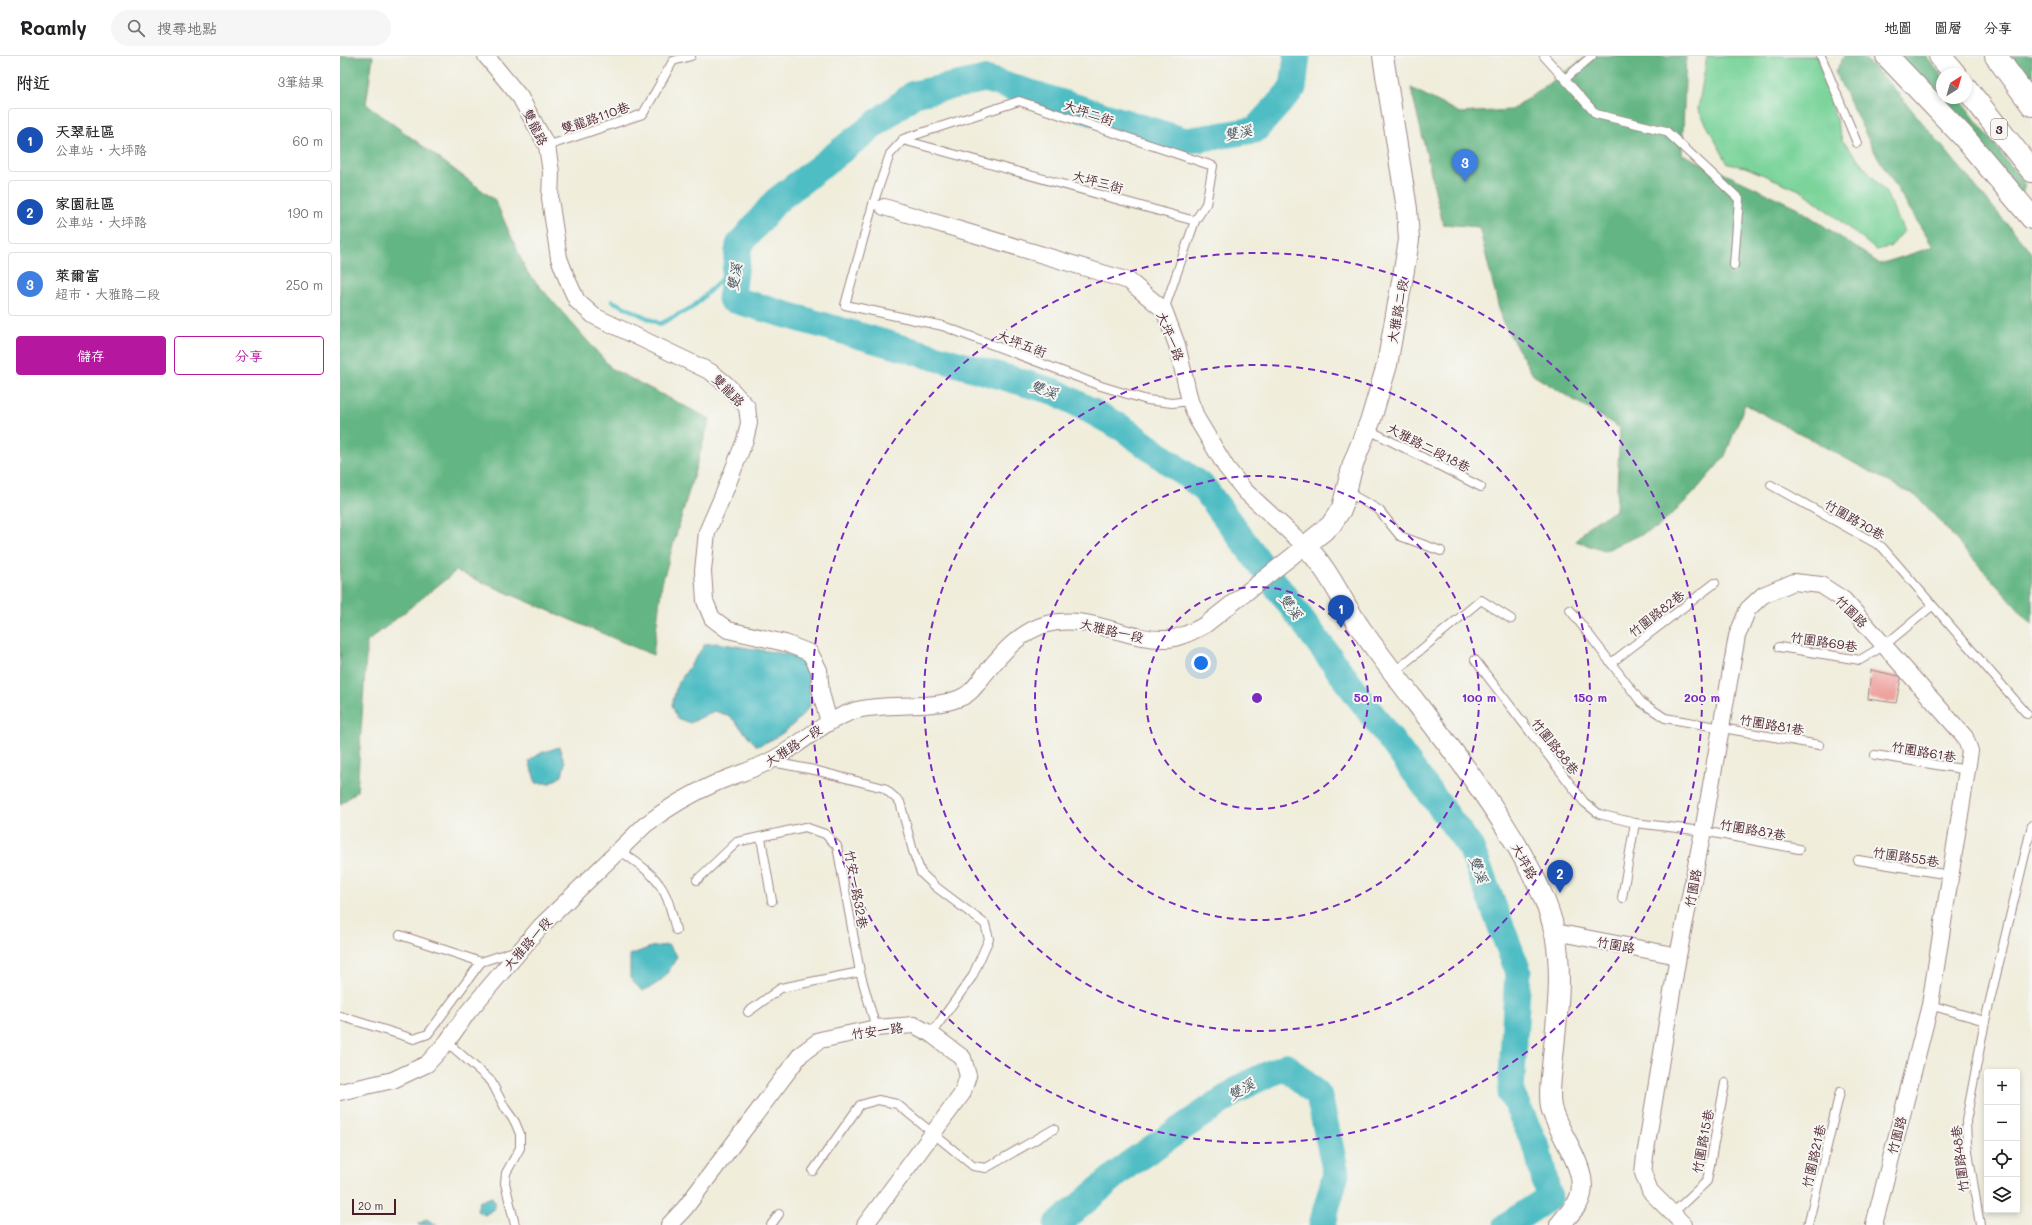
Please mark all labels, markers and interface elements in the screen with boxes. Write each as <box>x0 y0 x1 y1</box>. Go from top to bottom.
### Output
search box <box>111 10 391 46</box>
text: Roamly <box>20 15 87 40</box>
icon: search <box>125 17 147 39</box>
text: 搜尋地點 <box>157 18 217 38</box>
text: 地圖 <box>1884 18 1912 37</box>
text: 圖層 <box>1934 18 1962 37</box>
text: 分享 <box>1984 18 2012 37</box>
north arrow <box>1936 68 1972 104</box>
text: 附近 <box>16 71 50 93</box>
text: 3筆結果 <box>277 73 324 90</box>
street label: 大坪二街 <box>1062 95 1116 129</box>
street label: 雙龍路110巷 <box>558 97 632 137</box>
street label: 雙龍路 <box>520 106 552 148</box>
road number: 3 <box>1991 119 2007 139</box>
water label: 雙溪 <box>1222 120 1255 144</box>
text: 天翠社區 <box>55 121 115 141</box>
text: 1 <box>27 132 33 149</box>
text: 60 m <box>293 132 323 149</box>
text: 公車站 · 大坪路 <box>55 141 147 158</box>
pin: 3 <box>1452 149 1478 182</box>
street label: 大坪三街 <box>1071 166 1125 196</box>
text: 家園社區 <box>55 193 115 213</box>
text: 2 <box>26 204 34 221</box>
text: 190 m <box>287 204 323 221</box>
text: 公車站 · 大坪路 <box>55 213 147 230</box>
water label: 雙溪 <box>722 261 746 292</box>
text: 萊爾富 <box>55 265 100 285</box>
text: 3 <box>26 276 34 293</box>
text: 250 m <box>286 276 323 293</box>
street label: 大雅路二段 <box>1383 278 1411 344</box>
text: 超市 · 大雅路二段 <box>55 285 160 302</box>
street label: 大坪一路 <box>1153 309 1189 363</box>
street label: 大坪五街 <box>995 326 1049 360</box>
button: 儲存 <box>16 336 166 375</box>
button: 分享 <box>174 336 324 375</box>
street label: 雙龍路 <box>709 370 749 410</box>
water label: 雙溪 <box>1028 375 1061 403</box>
street label: 大雅路二段18巷 <box>1384 419 1474 475</box>
street label: 竹圍路70巷 <box>1822 495 1888 543</box>
street label: 竹圍路82巷 <box>1624 586 1688 640</box>
water label: 雙溪 <box>1275 589 1308 624</box>
street label: 竹園路 <box>1832 591 1872 631</box>
pin: 1 <box>1328 595 1354 628</box>
street label: 大雅路一段 <box>1078 614 1146 646</box>
street label: 竹圍路69巷 <box>1789 627 1859 655</box>
your location <box>1191 653 1211 673</box>
text: 50 m <box>1354 689 1382 705</box>
text: 100 m <box>1462 689 1496 705</box>
text: 150 m <box>1573 689 1607 705</box>
text: 200 m <box>1684 689 1720 705</box>
centre of rings <box>1250 691 1264 705</box>
street label: 竹圍路81巷 <box>1738 710 1806 738</box>
street label: 竹圍路88巷 <box>1528 714 1584 778</box>
street label: 大雅路一段 <box>761 720 825 770</box>
street label: 竹圍路61巷 <box>1890 737 1958 765</box>
street label: 竹圍路87巷 <box>1718 815 1788 843</box>
street label: 大坪路 <box>1508 840 1542 882</box>
street label: 竹圍路55巷 <box>1871 842 1941 870</box>
street label: 竹安一路32巷 <box>842 848 872 930</box>
water label: 雙溪 <box>1465 853 1493 886</box>
pin: 2 <box>1547 860 1573 893</box>
street label: 竹園路 <box>1680 867 1704 909</box>
street label: 大雅路一段 <box>499 913 555 973</box>
street label: 竹圍路 <box>1595 932 1637 956</box>
street label: 竹安一路 <box>850 1018 904 1042</box>
map controls <box>1984 1069 2020 1213</box>
button: + <box>1984 1069 2020 1105</box>
water label: 雙溪 <box>1224 1073 1259 1104</box>
button: − <box>1984 1105 2020 1141</box>
street label: 竹圍路15巷 <box>1687 1107 1717 1175</box>
street label: 竹園路 <box>1883 1114 1909 1156</box>
street label: 竹圍路21巷 <box>1797 1122 1829 1190</box>
street label: 竹圍路48巷 <box>1946 1124 1972 1194</box>
button: locate <box>1984 1141 2020 1177</box>
button: layers <box>1984 1177 2020 1213</box>
scale bar <box>352 1197 396 1216</box>
text: 20 m <box>358 1198 383 1213</box>

